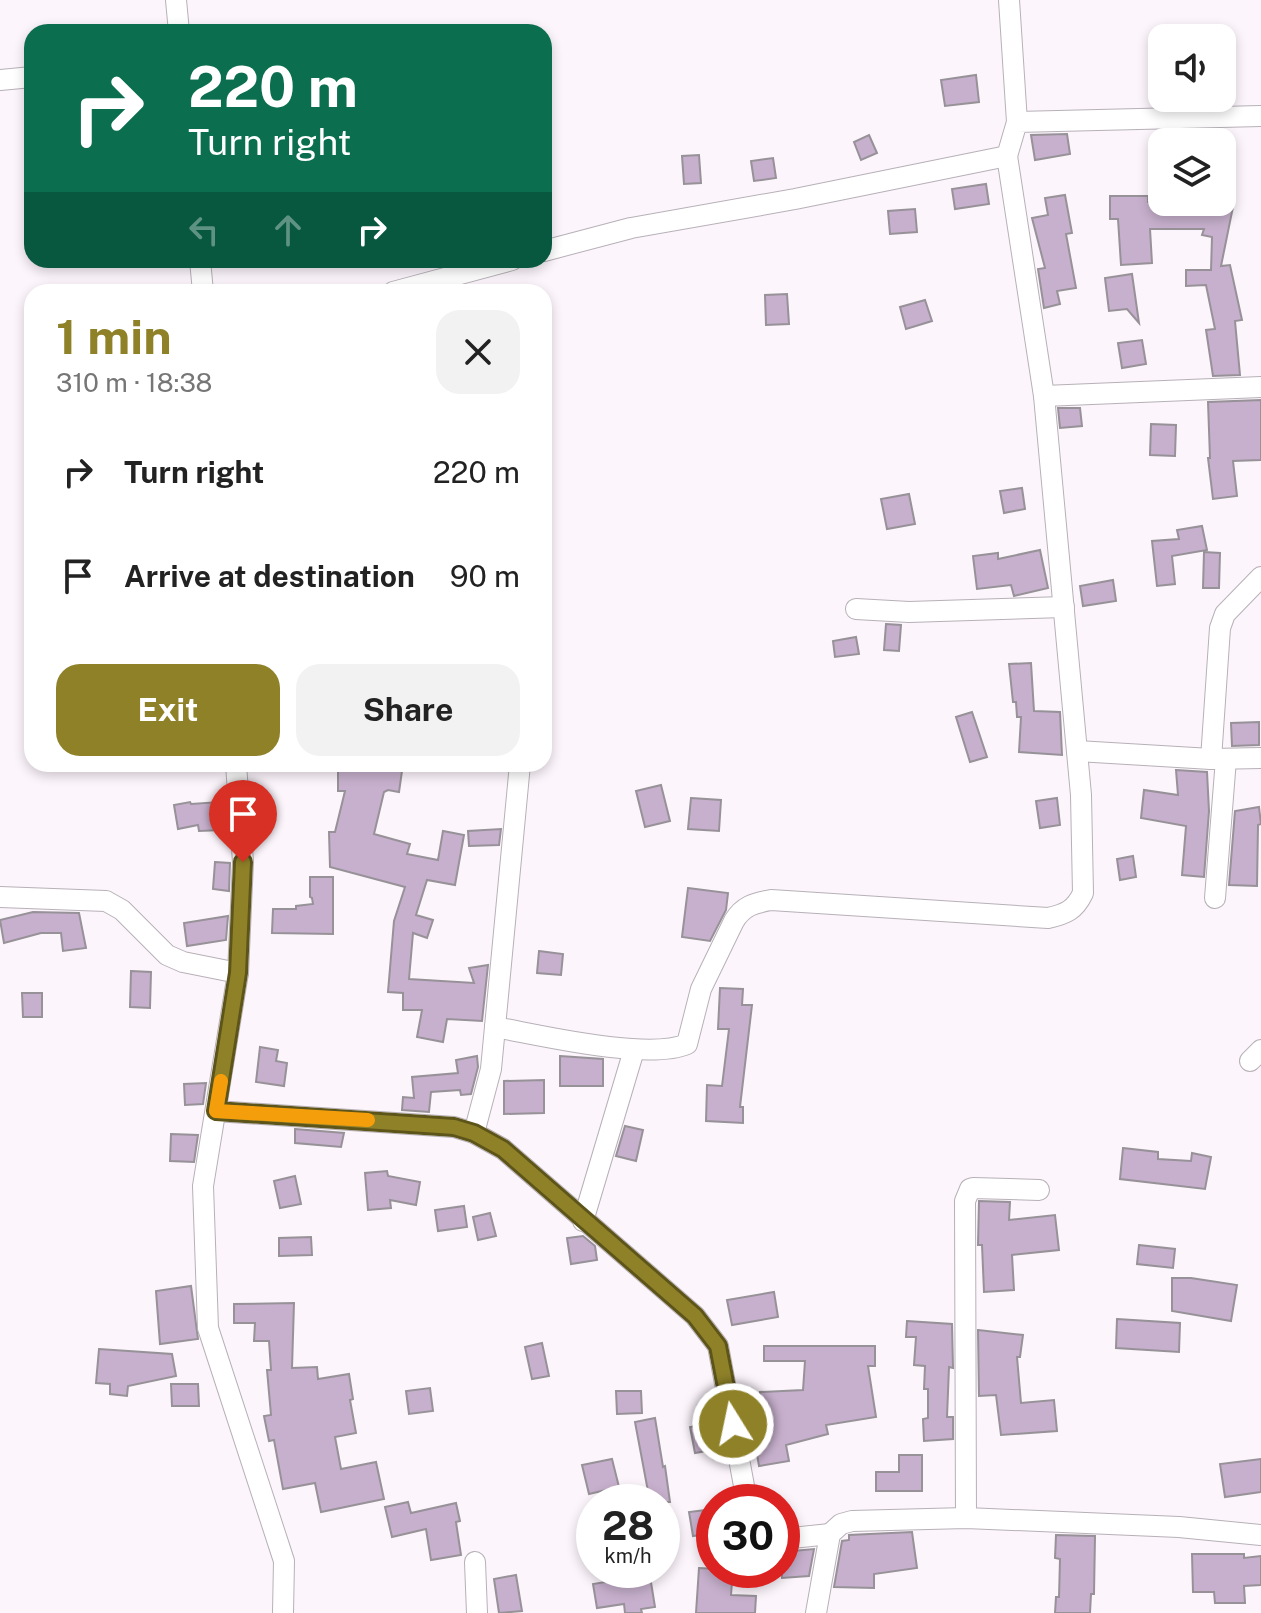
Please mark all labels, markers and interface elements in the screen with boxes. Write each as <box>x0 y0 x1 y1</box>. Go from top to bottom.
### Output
map controls <box>1148 24 1236 216</box>
button: sound <box>1148 24 1236 112</box>
text: 220 m <box>188 54 358 120</box>
icon: right <box>56 56 160 160</box>
text: Turn right <box>188 121 351 163</box>
button: layers <box>1148 128 1236 216</box>
icon: left <box>182 208 226 252</box>
icon: ahead <box>266 208 310 252</box>
icon: right <box>350 208 394 252</box>
text: 1 min <box>56 308 172 365</box>
button: close <box>436 310 520 394</box>
text: 310 m · 18:38 <box>56 367 212 398</box>
icon: right <box>56 450 100 494</box>
text: Turn right <box>124 454 264 490</box>
text: 220 m <box>433 454 520 490</box>
icon: arrive <box>56 554 100 598</box>
text: Arrive at destination <box>124 558 415 594</box>
text: 90 m <box>450 558 520 594</box>
button: Exit <box>56 664 280 756</box>
button: Share <box>296 664 520 756</box>
pin <box>209 780 277 862</box>
icon: arrive <box>221 792 265 836</box>
position arrow <box>691 1382 775 1466</box>
speed limit sign: 30 <box>696 1484 800 1588</box>
text: 28 <box>602 1502 654 1549</box>
text: km/h <box>604 1544 652 1568</box>

